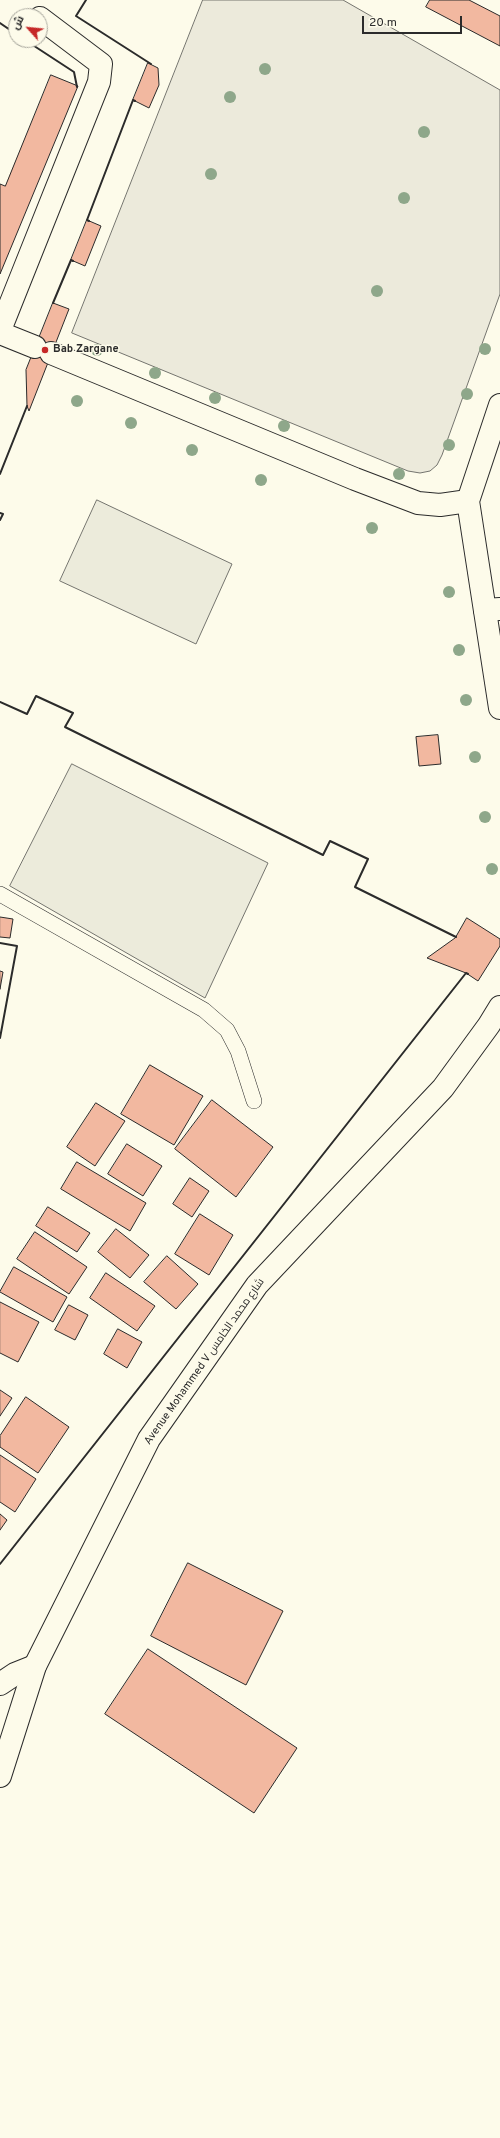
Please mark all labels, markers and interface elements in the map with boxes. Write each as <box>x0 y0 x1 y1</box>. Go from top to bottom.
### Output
north arrow <box>8 8 48 48</box>
scale bar <box>364 8 464 34</box>
text: ش <box>9 14 28 32</box>
text: 20 m <box>369 15 397 31</box>
place label: Bab Zargane <box>53 343 119 357</box>
marker: Bab Zargane <box>40 345 50 355</box>
street label: Avenue Mohammed V شارع محمد الخامس <box>142 1276 268 1448</box>

